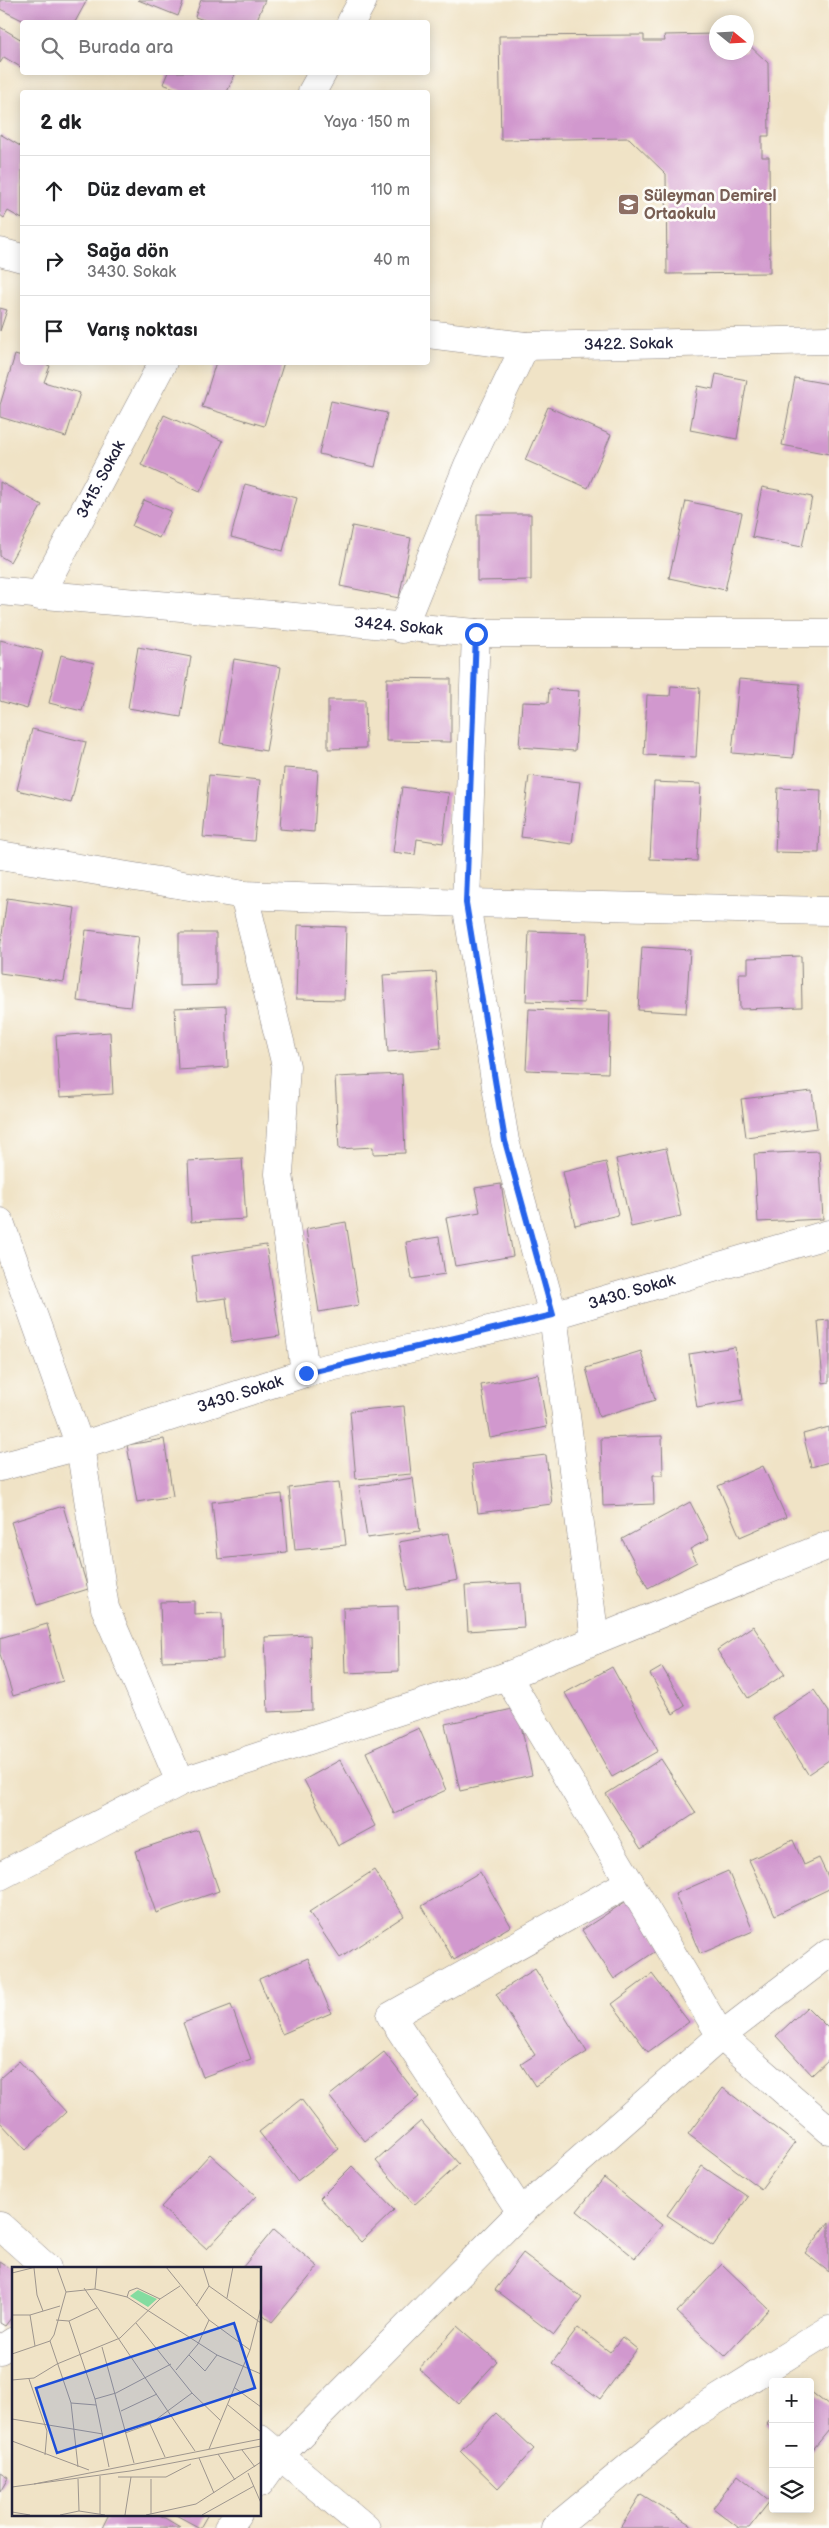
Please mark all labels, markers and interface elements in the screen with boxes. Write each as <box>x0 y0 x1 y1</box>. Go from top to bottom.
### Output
north arrow <box>709 15 754 60</box>
search box <box>20 20 430 75</box>
icon: search <box>38 34 66 62</box>
text: Burada ara <box>78 36 174 59</box>
text: 2 dk <box>40 110 82 135</box>
text: Yaya · 150 m <box>324 113 410 132</box>
icon: ahead <box>40 177 68 205</box>
text: Düz devam et <box>87 179 206 202</box>
text: 110 m <box>371 181 410 200</box>
place label: Süleyman Demirel Ortaokulu <box>644 187 776 224</box>
school or university icon: Süleyman Demirel Ortaokulu <box>616 193 640 217</box>
text: Sağa dön <box>87 240 169 263</box>
icon: right <box>40 247 68 275</box>
text: 40 m <box>373 251 410 270</box>
text: 3430. Sokak <box>87 263 176 282</box>
icon: arrive <box>40 317 68 345</box>
text: Varış noktası <box>87 319 198 342</box>
street label: 3422. Sokak <box>584 334 673 354</box>
street label: 3415. Sokak <box>72 437 129 522</box>
street label: 3424. Sokak <box>353 613 444 640</box>
route start <box>465 623 488 646</box>
street label: 3430. Sokak <box>586 1270 677 1314</box>
route end <box>295 1362 318 1385</box>
street label: 3430. Sokak <box>195 1371 286 1417</box>
inset map <box>12 2267 261 2516</box>
map controls <box>769 2378 814 2513</box>
button: + <box>769 2378 814 2423</box>
button: − <box>769 2423 814 2468</box>
button: layers <box>769 2468 814 2513</box>

